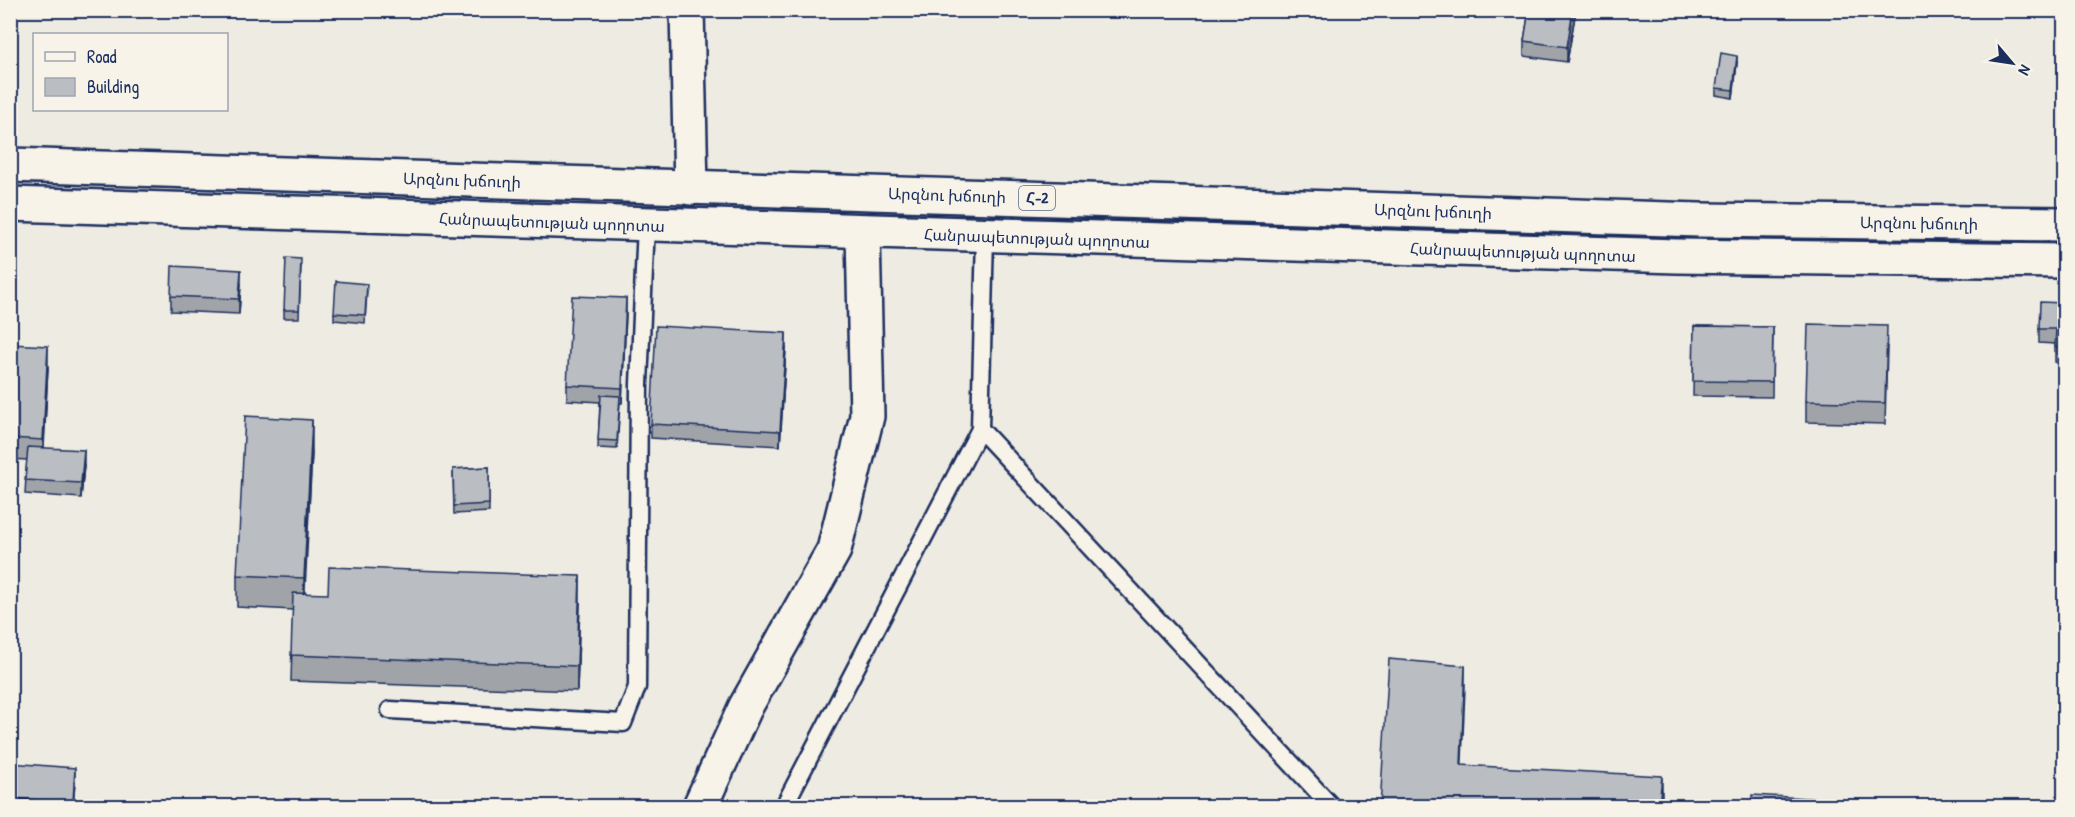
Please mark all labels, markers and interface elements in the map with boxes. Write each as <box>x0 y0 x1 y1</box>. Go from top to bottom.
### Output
legend <box>33 33 228 111</box>
north arrow <box>1982 33 2042 93</box>
text: Road <box>87 44 117 69</box>
text: N <box>2013 61 2037 80</box>
text: Building <box>87 74 139 99</box>
street label: Արզնու խճուղի <box>403 167 521 193</box>
street label: Արզնու խճուղի <box>888 182 1006 208</box>
road number: Հ-2 <box>1019 186 1055 210</box>
street label: Արզնու խճուղի <box>1374 198 1492 224</box>
street label: Հանրապետության պողոտա <box>439 207 665 237</box>
street label: Արզնու խճուղի <box>1860 211 1978 235</box>
street label: Հանրապետության պողոտա <box>924 223 1150 253</box>
street label: Հանրապետության պողոտա <box>1410 237 1636 267</box>

